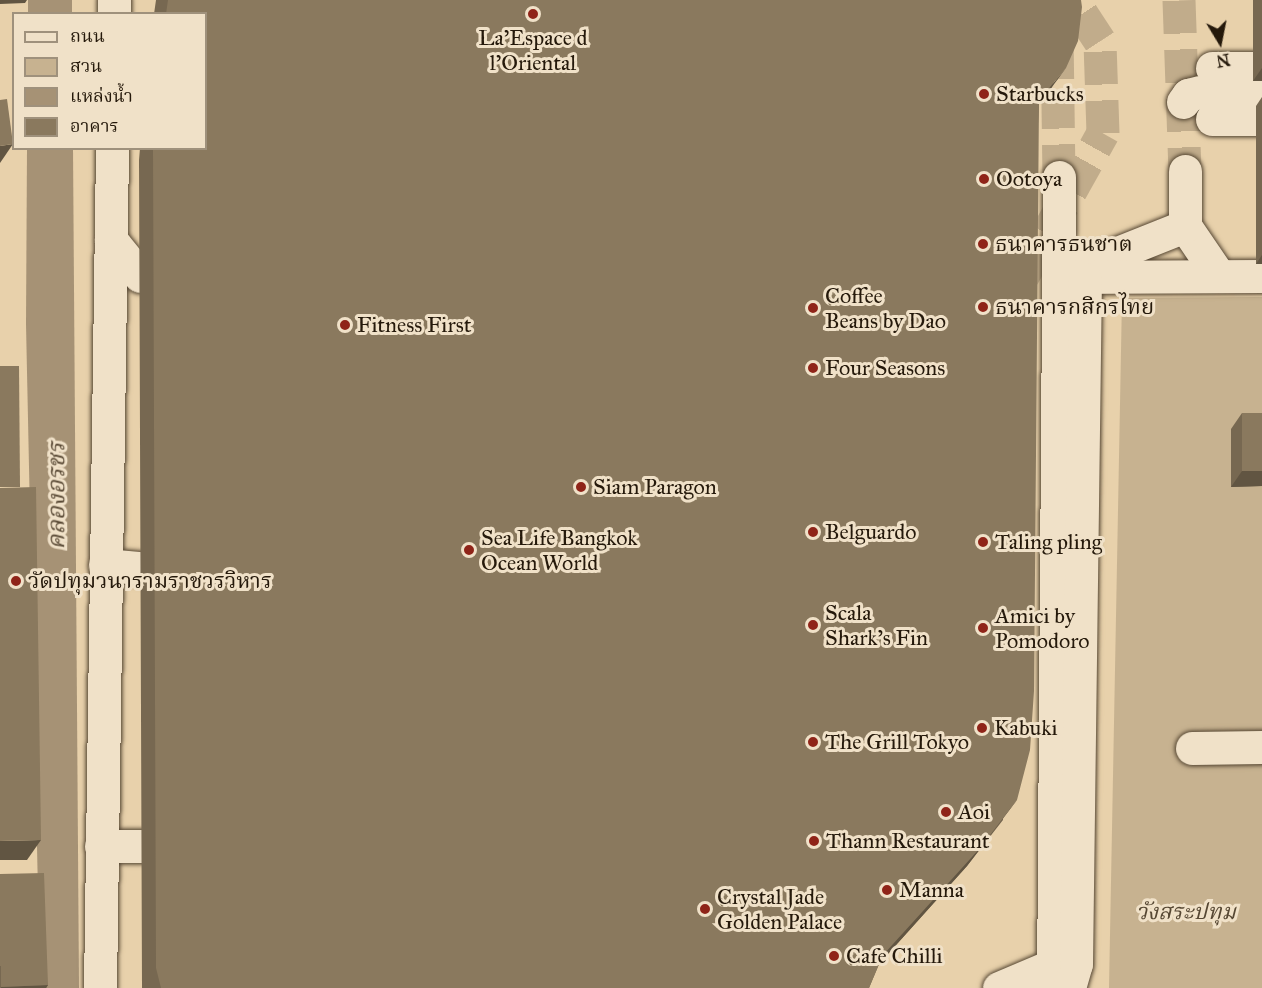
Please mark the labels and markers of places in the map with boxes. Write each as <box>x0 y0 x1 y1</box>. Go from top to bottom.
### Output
marker: La'Espace d l'Oriental <box>526 7 540 21</box>
place label: La'Espace d l'Oriental <box>478 24 588 76</box>
place label: Starbucks <box>996 81 1084 107</box>
marker: Starbucks <box>977 87 991 101</box>
place label: Ootoya <box>996 166 1062 192</box>
marker: Ootoya <box>977 172 991 186</box>
place label: ธนาคารธนชาต <box>995 231 1132 257</box>
marker: ธนาคารธนชาต <box>976 237 990 251</box>
place label: Coffee Beans by Dao <box>825 282 946 334</box>
place label: ธนาคารกสิกรไทย <box>995 294 1154 320</box>
marker: ธนาคารกสิกรไทย <box>976 300 990 314</box>
marker: Coffee Beans by Dao <box>806 301 820 315</box>
place label: Fitness First <box>357 312 471 338</box>
marker: Fitness First <box>338 318 352 332</box>
place label: Four Seasons <box>825 355 945 381</box>
marker: Four Seasons <box>806 361 820 375</box>
place label: Siam Paragon <box>593 474 717 500</box>
marker: Siam Paragon <box>574 480 588 494</box>
place label: Belguardo <box>825 519 917 545</box>
place label: Sea Life Bangkok Ocean World <box>481 524 638 576</box>
marker: Belguardo <box>806 525 820 539</box>
place label: Taling pling <box>995 529 1102 555</box>
marker: Taling pling <box>976 535 990 549</box>
marker: Sea Life Bangkok Ocean World <box>462 543 476 557</box>
place label: วัดปทุมวนารามราชวรวิหาร <box>28 568 272 594</box>
marker: วัดปทุมวนารามราชวรวิหาร <box>9 574 23 588</box>
place label: Scala Shark's Fin <box>825 599 928 650</box>
place label: Amici by Pomodoro <box>995 602 1090 654</box>
marker: Scala Shark's Fin <box>806 618 820 632</box>
marker: Amici by Pomodoro <box>976 621 990 635</box>
place label: Kabuki <box>994 715 1057 741</box>
marker: Kabuki <box>975 721 989 735</box>
place label: The Grill Tokyo <box>825 729 969 755</box>
marker: The Grill Tokyo <box>806 735 820 749</box>
place label: Aoi <box>958 799 990 825</box>
marker: Aoi <box>939 805 953 819</box>
place label: Thann Restaurant <box>826 828 990 854</box>
marker: Thann Restaurant <box>807 834 821 848</box>
place label: Manna <box>899 877 964 903</box>
place label: Crystal Jade Golden Palace <box>717 883 842 934</box>
marker: Manna <box>880 883 894 897</box>
marker: Crystal Jade Golden Palace <box>698 902 712 916</box>
place label: Cafe Chilli <box>846 943 943 969</box>
marker: Cafe Chilli <box>827 949 841 963</box>

